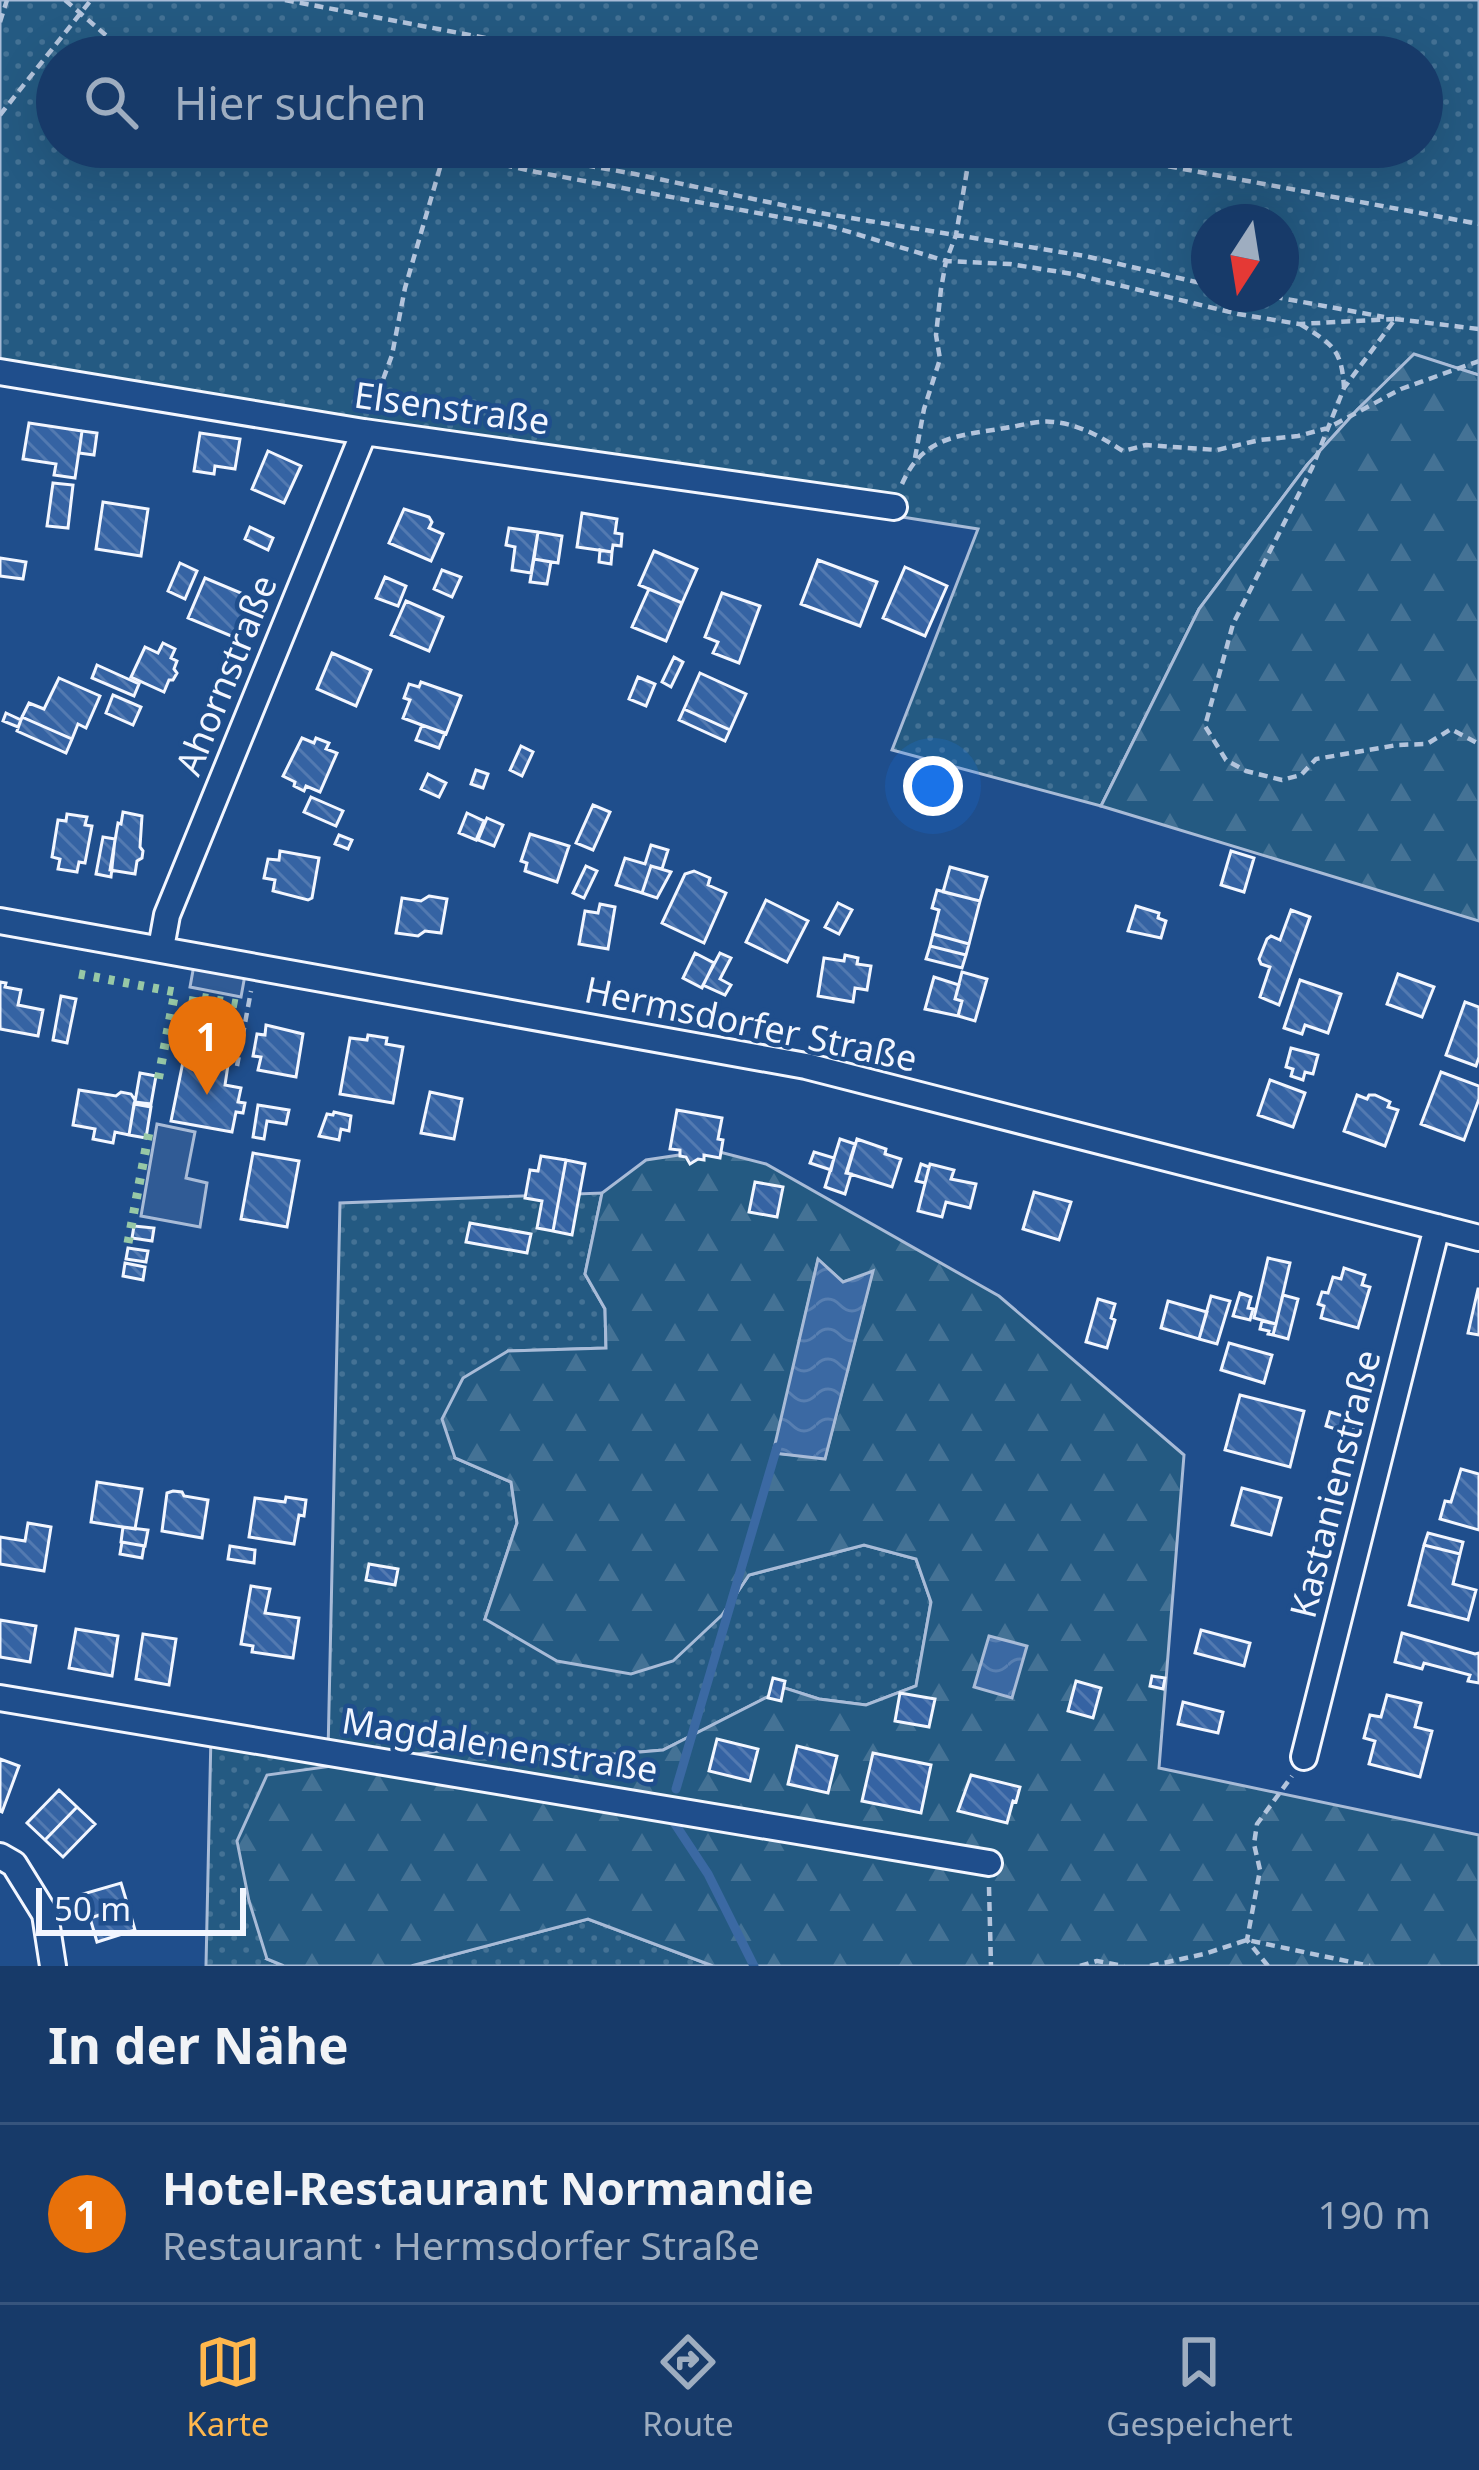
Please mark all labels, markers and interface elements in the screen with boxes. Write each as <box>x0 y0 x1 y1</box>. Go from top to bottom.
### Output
search box <box>36 36 1443 168</box>
icon: search <box>78 69 144 135</box>
text: Hier suchen <box>174 72 427 133</box>
north arrow <box>1191 204 1299 312</box>
street label: Elsenstraße <box>351 370 553 445</box>
street label: Ahornstraße <box>163 567 288 782</box>
your location <box>903 756 963 816</box>
street label: Hermsdorfer Straße <box>580 964 922 1083</box>
pin: 1 <box>168 996 246 1095</box>
street label: Kastanienstraße <box>1278 1345 1392 1623</box>
street label: Magdalenenstraße <box>339 1695 662 1794</box>
scale bar <box>36 1882 246 1935</box>
text: 50 m <box>54 1886 131 1931</box>
text: In der Nähe <box>48 2009 349 2079</box>
text: Hotel-Restaurant Normandie <box>162 2157 814 2218</box>
text: 1 <box>76 2187 98 2240</box>
text: 190 m <box>1317 2187 1431 2240</box>
text: Restaurant · Hermsdorfer Straße <box>162 2218 760 2271</box>
tab: Karte <box>186 2329 269 2446</box>
tab: Route <box>642 2329 734 2446</box>
tab: Gespeichert <box>1106 2329 1293 2446</box>

